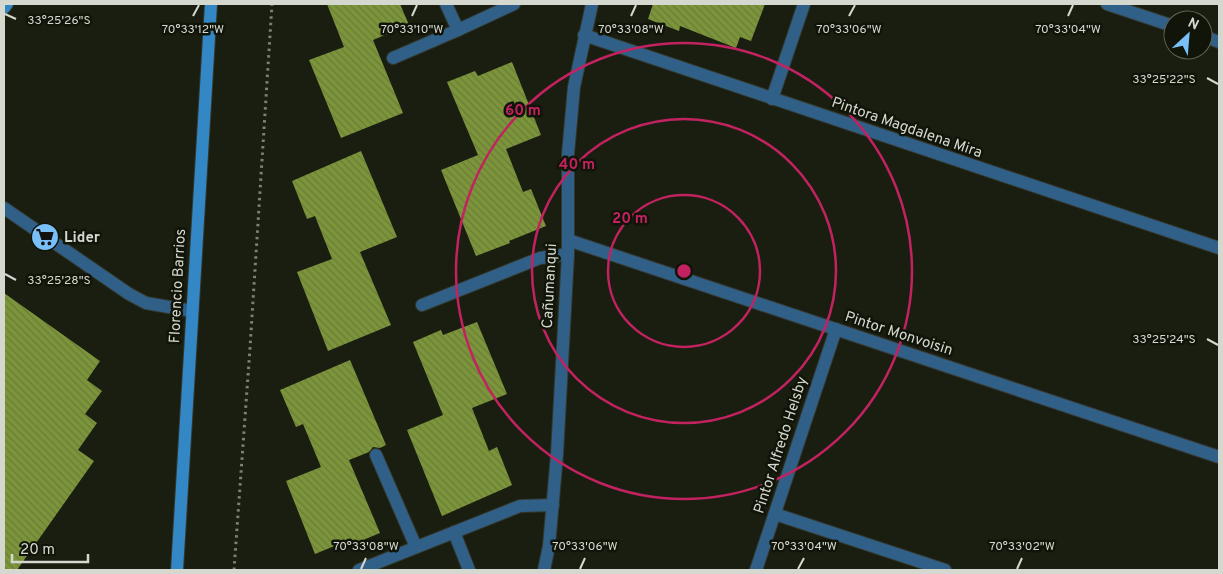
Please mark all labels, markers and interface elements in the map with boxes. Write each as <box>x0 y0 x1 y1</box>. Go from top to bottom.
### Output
north arrow <box>1163 10 1213 60</box>
text: 33°25'26"S <box>27 13 91 29</box>
text: N <box>1185 15 1201 35</box>
text: 70°33'12"W <box>162 22 224 38</box>
text: 70°33'10"W <box>381 22 443 38</box>
text: 70°33'08"W <box>598 22 664 38</box>
text: 70°33'06"W <box>816 22 882 38</box>
text: 70°33'04"W <box>1035 22 1101 38</box>
text: 33°25'22"S <box>1132 72 1196 88</box>
street label: Pintora Magdalena Mira <box>829 94 984 163</box>
text: 60 m <box>505 102 541 121</box>
text: 40 m <box>559 156 595 175</box>
text: 20 m <box>612 210 648 229</box>
supermarket icon: Lider <box>30 222 60 252</box>
street label: Florencio Barrios <box>166 228 191 344</box>
place label: Lider <box>64 229 101 248</box>
street label: Cañumanqui <box>539 243 562 329</box>
centre of rings <box>675 262 693 280</box>
text: 33°25'28"S <box>27 273 91 289</box>
street label: Pintor Monvoisin <box>842 308 955 361</box>
text: 33°25'24"S <box>1132 332 1196 348</box>
street label: Pintor Alfredo Helsby <box>750 374 813 516</box>
scale bar <box>12 532 89 564</box>
text: 70°33'08"W <box>333 539 399 555</box>
text: 70°33'06"W <box>552 539 618 555</box>
text: 70°33'04"W <box>771 539 837 555</box>
text: 70°33'02"W <box>989 539 1055 555</box>
text: 20 m <box>20 541 55 560</box>

